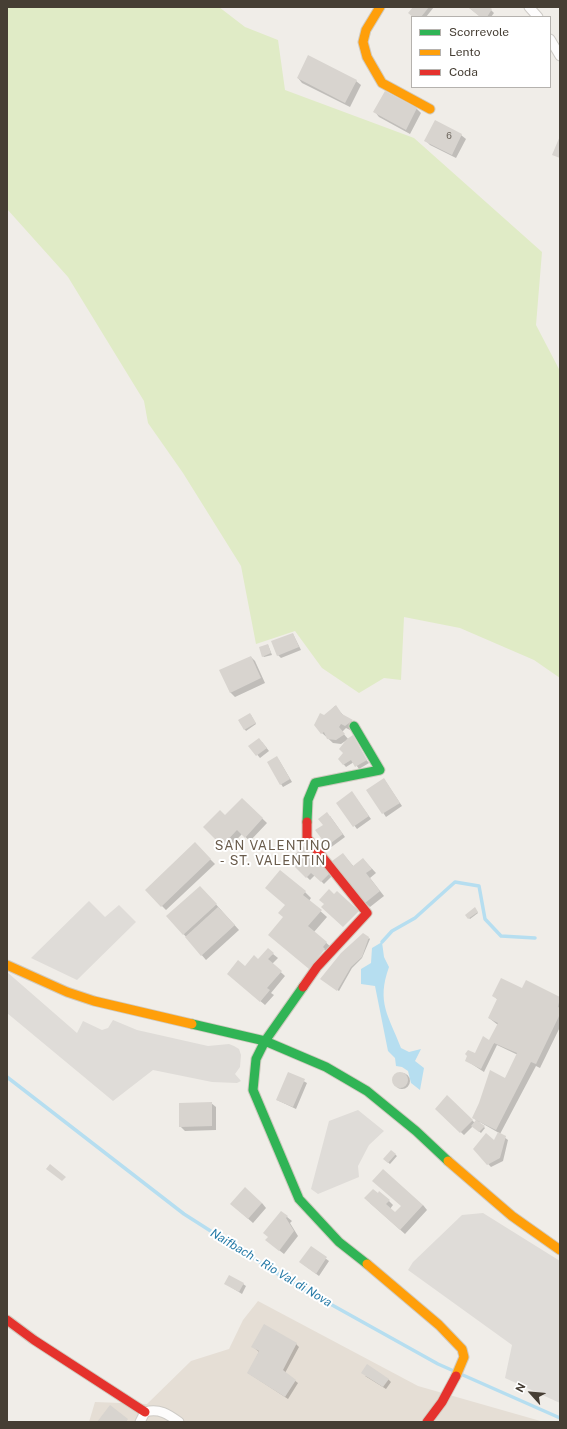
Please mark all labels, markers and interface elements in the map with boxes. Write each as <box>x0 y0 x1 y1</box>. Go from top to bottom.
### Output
legend <box>411 16 551 88</box>
text: Scorrevole <box>449 25 509 39</box>
text: Lento <box>449 45 480 59</box>
text: Coda <box>449 65 478 79</box>
house number: 6 <box>446 131 452 141</box>
district label: SAN VALENTINO - ST. VALENTIN <box>215 838 331 869</box>
water label: Naifbach - Rio Val di Nova <box>208 1226 334 1310</box>
north arrow <box>511 1373 551 1413</box>
text: N <box>513 1381 528 1394</box>

